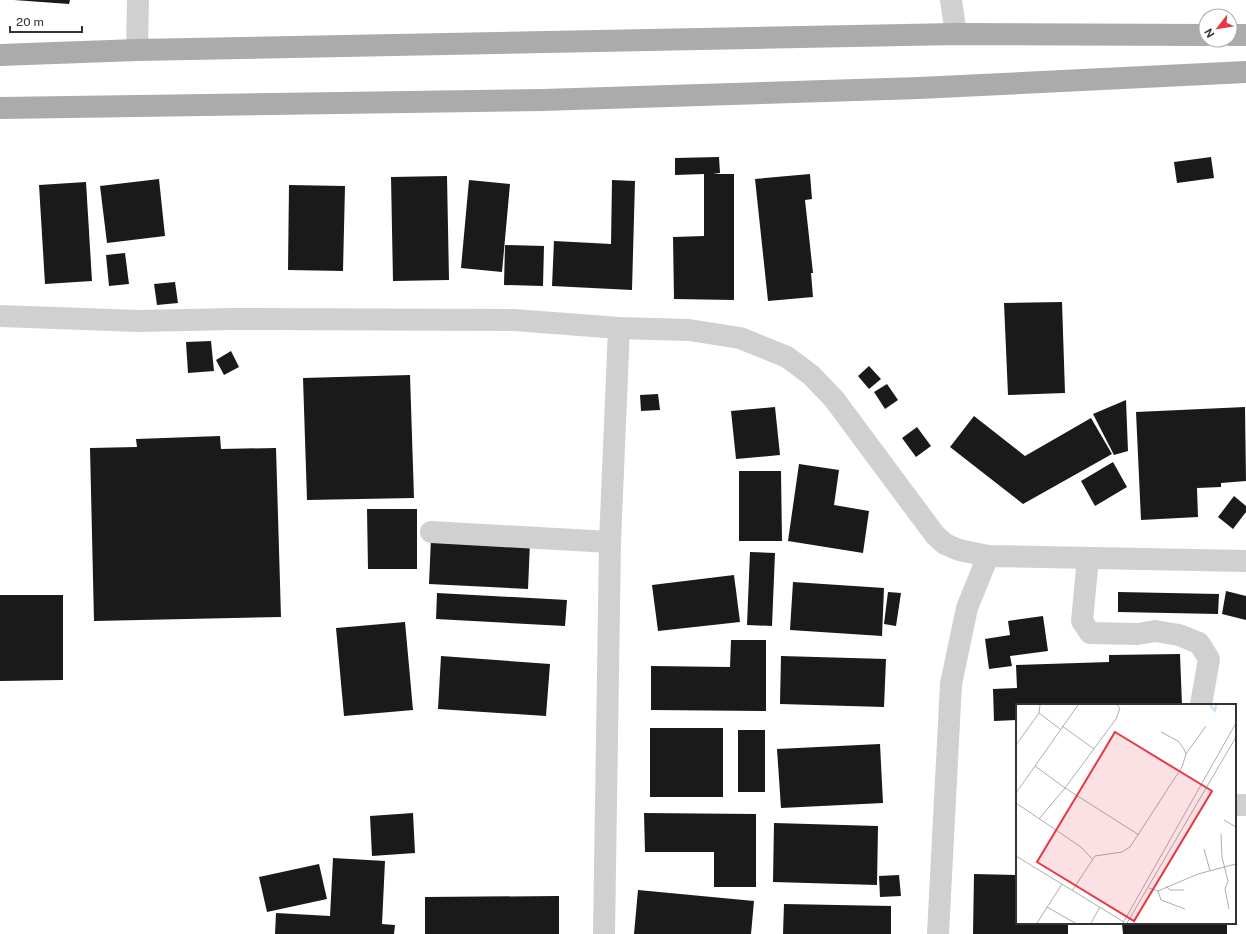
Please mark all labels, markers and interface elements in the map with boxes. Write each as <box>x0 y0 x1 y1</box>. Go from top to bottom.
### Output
scale bar <box>10 8 82 34</box>
north arrow <box>1198 8 1238 48</box>
text: 20 m <box>16 15 44 29</box>
text: N <box>1202 26 1217 40</box>
inset map <box>1016 704 1236 924</box>

